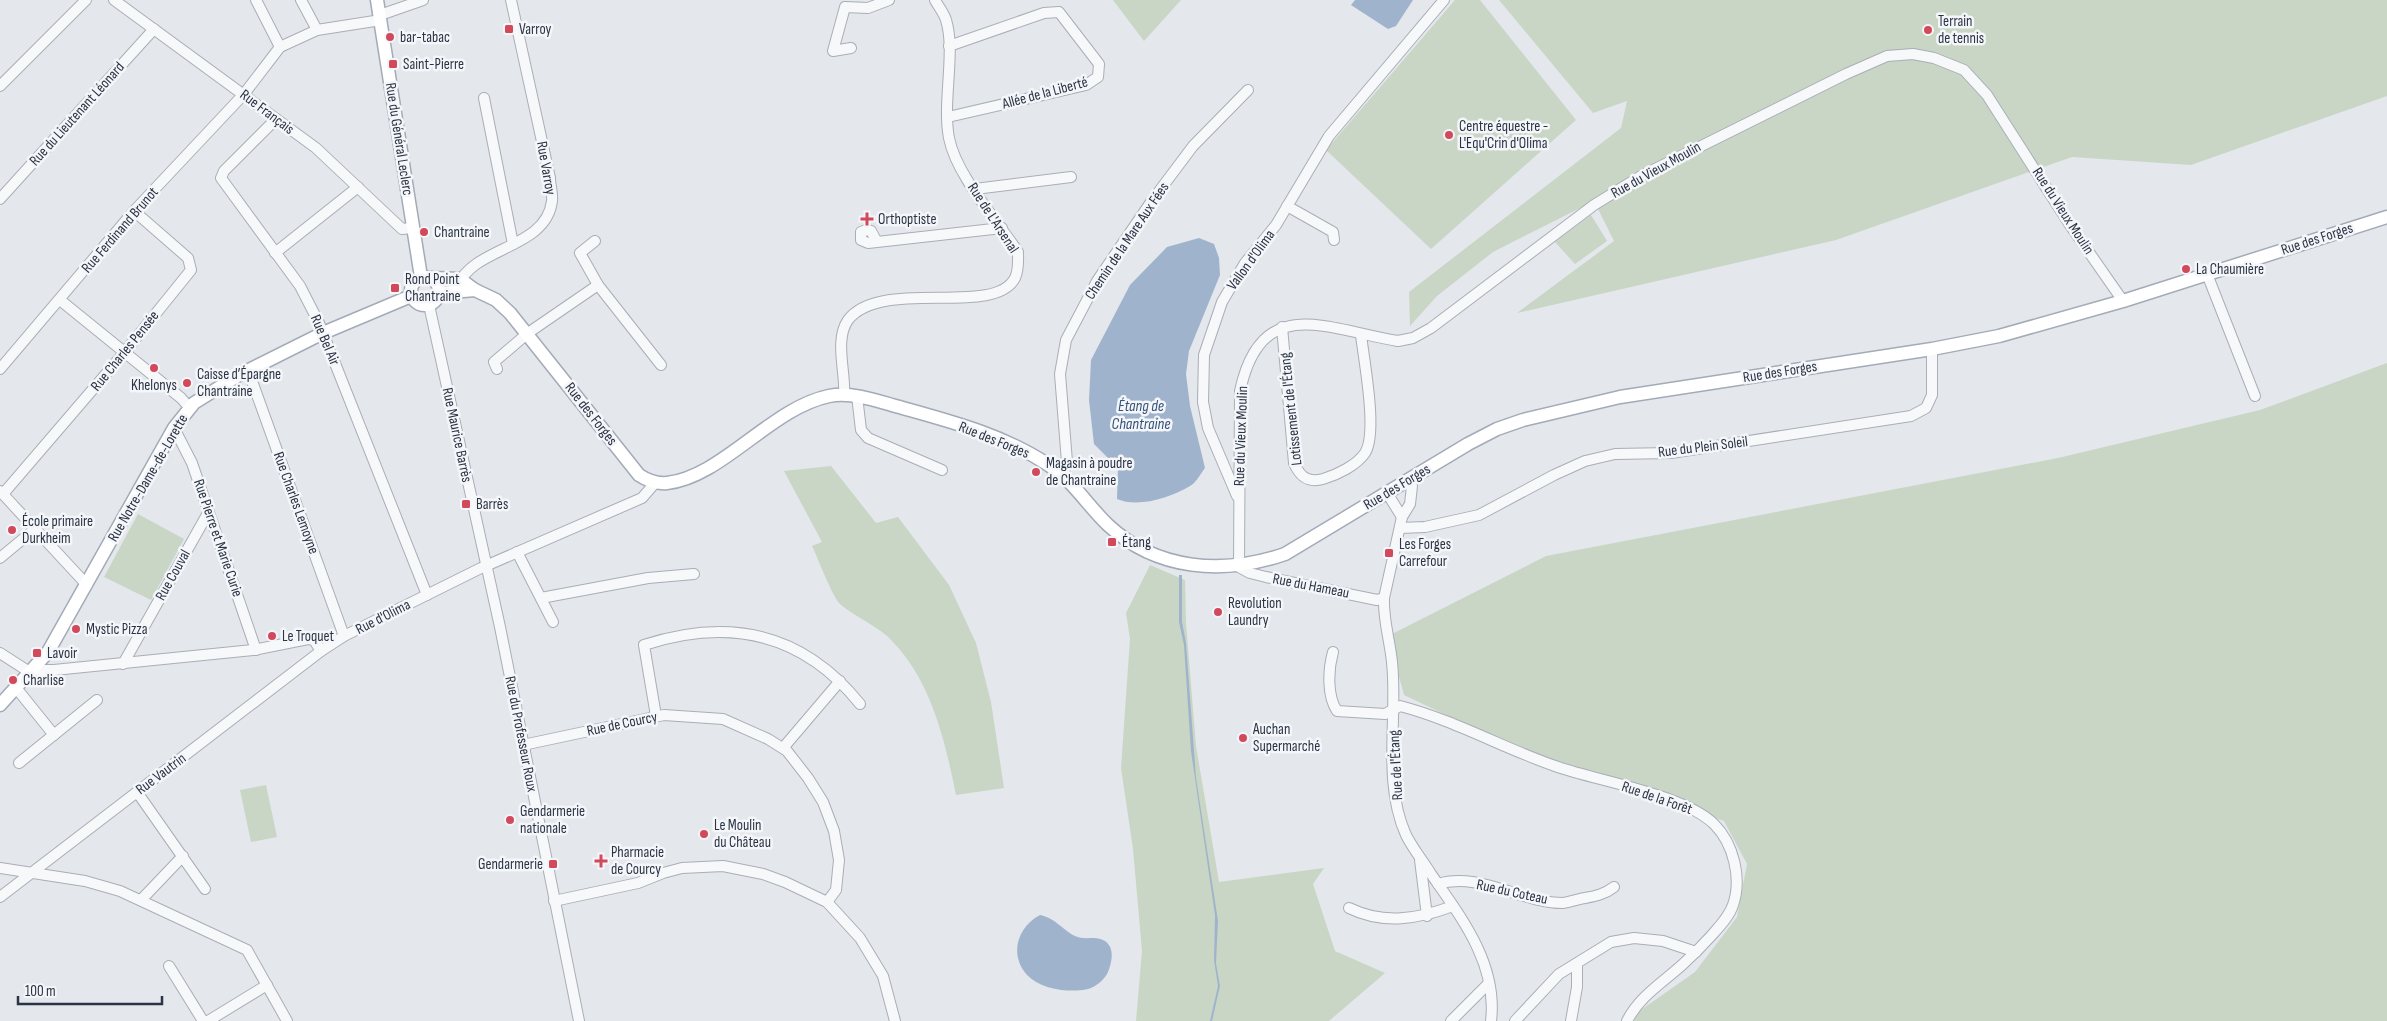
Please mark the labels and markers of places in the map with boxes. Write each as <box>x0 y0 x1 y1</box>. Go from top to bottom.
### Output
place label: Terrain de tennis <box>1938 12 1984 48</box>
place label: Varroy <box>519 20 552 39</box>
marker: Varroy <box>503 23 515 35</box>
marker: Terrain de tennis <box>1922 24 1934 36</box>
place label: bar-tabac <box>400 28 450 47</box>
marker: bar-tabac <box>384 31 396 43</box>
place label: Saint-Pierre <box>403 55 464 74</box>
marker: Saint-Pierre <box>387 58 399 70</box>
place label: Centre équestre - L'Equ'Crin d'Olima <box>1459 117 1548 153</box>
marker: Centre équestre - L'Equ'Crin d'Olima <box>1443 129 1455 141</box>
place label: Orthoptiste <box>878 210 937 229</box>
marker: Orthoptiste <box>860 212 874 226</box>
place label: Chantraine <box>434 223 490 242</box>
marker: Chantraine <box>418 226 430 238</box>
place label: La Chaumière <box>2196 260 2264 279</box>
marker: La Chaumière <box>2180 263 2192 275</box>
place label: Rond Point Chantraine <box>405 270 461 306</box>
marker: Rond Point Chantraine <box>389 282 401 294</box>
marker: Khelonys <box>148 362 160 374</box>
place label: Caisse d’Épargne Chantraine <box>197 365 281 401</box>
place label: Khelonys <box>131 376 177 395</box>
marker: Caisse d’Épargne Chantraine <box>181 377 193 389</box>
place label: Magasin à poudre de Chantraine <box>1046 454 1132 490</box>
marker: Magasin à poudre de Chantraine <box>1030 466 1042 478</box>
place label: Barrès <box>476 495 508 514</box>
marker: Barrès <box>460 498 472 510</box>
place label: École primaire Durkheim <box>22 512 93 548</box>
marker: École primaire Durkheim <box>6 524 18 536</box>
place label: Étang <box>1122 533 1151 552</box>
place label: Les Forges Carrefour <box>1399 535 1451 571</box>
marker: Étang <box>1106 536 1118 548</box>
marker: Les Forges Carrefour <box>1383 547 1395 559</box>
place label: Revolution Laundry <box>1228 594 1282 630</box>
marker: Revolution Laundry <box>1212 606 1224 618</box>
place label: Mystic Pizza <box>86 620 148 639</box>
marker: Mystic Pizza <box>70 623 82 635</box>
place label: Le Troquet <box>282 627 335 646</box>
marker: Le Troquet <box>266 630 278 642</box>
place label: Lavoir <box>47 644 78 663</box>
marker: Lavoir <box>31 647 43 659</box>
place label: Charlise <box>23 671 64 690</box>
marker: Charlise <box>7 674 19 686</box>
place label: Auchan Supermarché <box>1252 720 1320 756</box>
marker: Auchan Supermarché <box>1237 732 1249 744</box>
place label: Gendarmerie nationale <box>520 802 585 838</box>
marker: Gendarmerie nationale <box>504 814 516 826</box>
place label: Le Moulin du Château <box>714 816 771 852</box>
marker: Le Moulin du Château <box>698 828 710 840</box>
place label: Pharmacie de Courcy <box>611 843 664 879</box>
place label: Gendarmerie <box>478 855 543 874</box>
marker: Pharmacie de Courcy <box>595 855 607 867</box>
marker: Gendarmerie <box>547 858 559 870</box>

